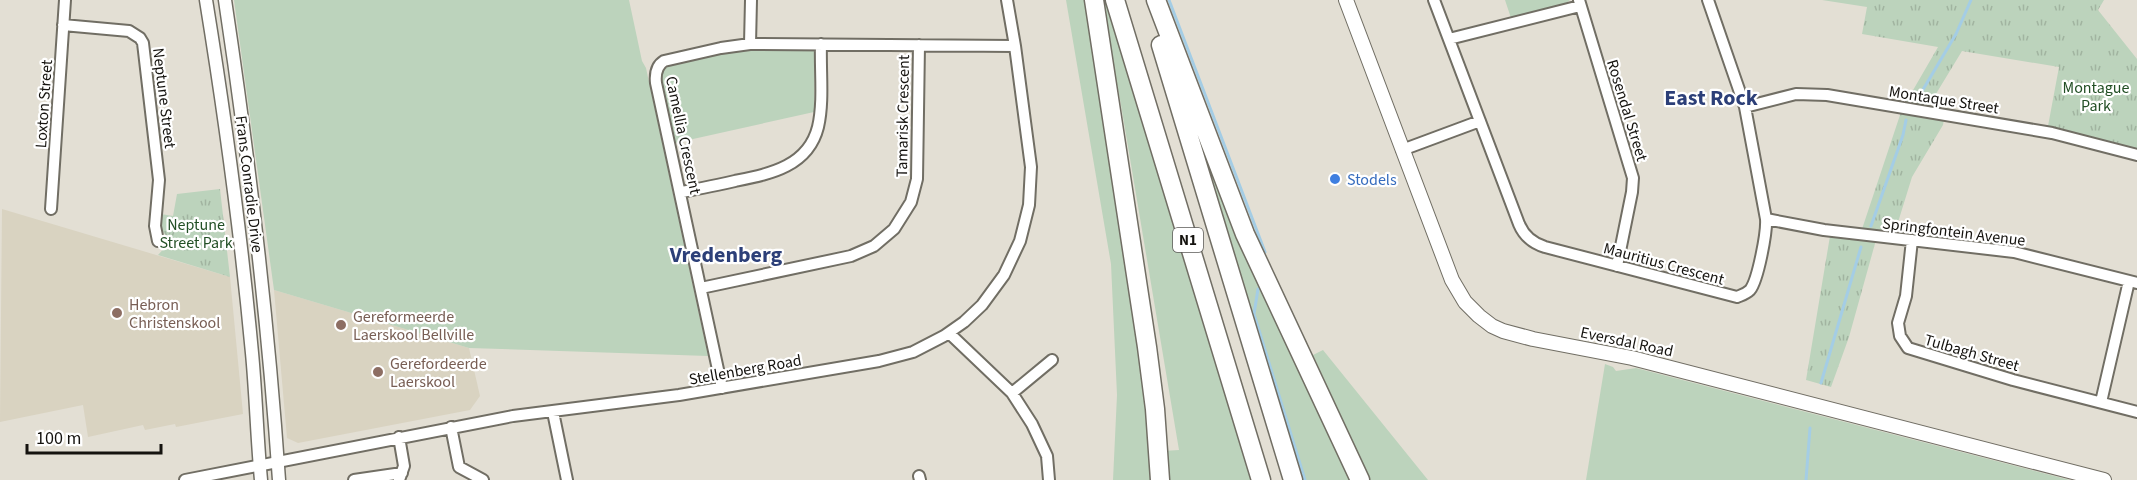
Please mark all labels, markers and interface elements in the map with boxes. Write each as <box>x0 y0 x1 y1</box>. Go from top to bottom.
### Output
street label: Neptune Street <box>147 47 181 150</box>
street label: Tamarisk Crescent <box>891 54 915 177</box>
street label: Rosendal Street <box>1601 57 1653 164</box>
street label: Loxton Street <box>30 59 58 149</box>
street label: Camellia Crescent <box>660 74 706 197</box>
park label: Montague Park <box>2063 77 2130 117</box>
street label: Montaque Street <box>1887 80 2001 120</box>
district label: East Rock <box>1664 82 1758 114</box>
street label: Frans Conradie Drive <box>230 114 268 254</box>
place label: Stodels <box>1347 169 1397 191</box>
marker: Stodels <box>1328 172 1342 186</box>
street label: Springfontein Avenue <box>1881 212 2027 252</box>
park label: Neptune Street Park <box>159 214 233 254</box>
road number: N1 <box>1173 228 1203 252</box>
street label: Mauritius Crescent <box>1601 237 1727 291</box>
district label: Vredenberg <box>669 239 783 271</box>
place label: Hebron Christenskool <box>129 294 220 334</box>
marker: Hebron Christenskool <box>110 306 124 320</box>
place label: Gereformeerde Laerskool Bellville <box>353 306 474 346</box>
marker: Gereformeerde Laerskool Bellville <box>334 318 348 332</box>
street label: Eversdal Road <box>1578 321 1675 363</box>
street label: Tulbagh Street <box>1922 329 2022 377</box>
street label: Stellenberg Road <box>687 349 803 391</box>
place label: Gerefordeerde Laerskool <box>390 353 487 393</box>
marker: Gerefordeerde Laerskool <box>371 365 385 379</box>
scale bar <box>27 417 160 455</box>
text: 100 m <box>36 426 81 451</box>

